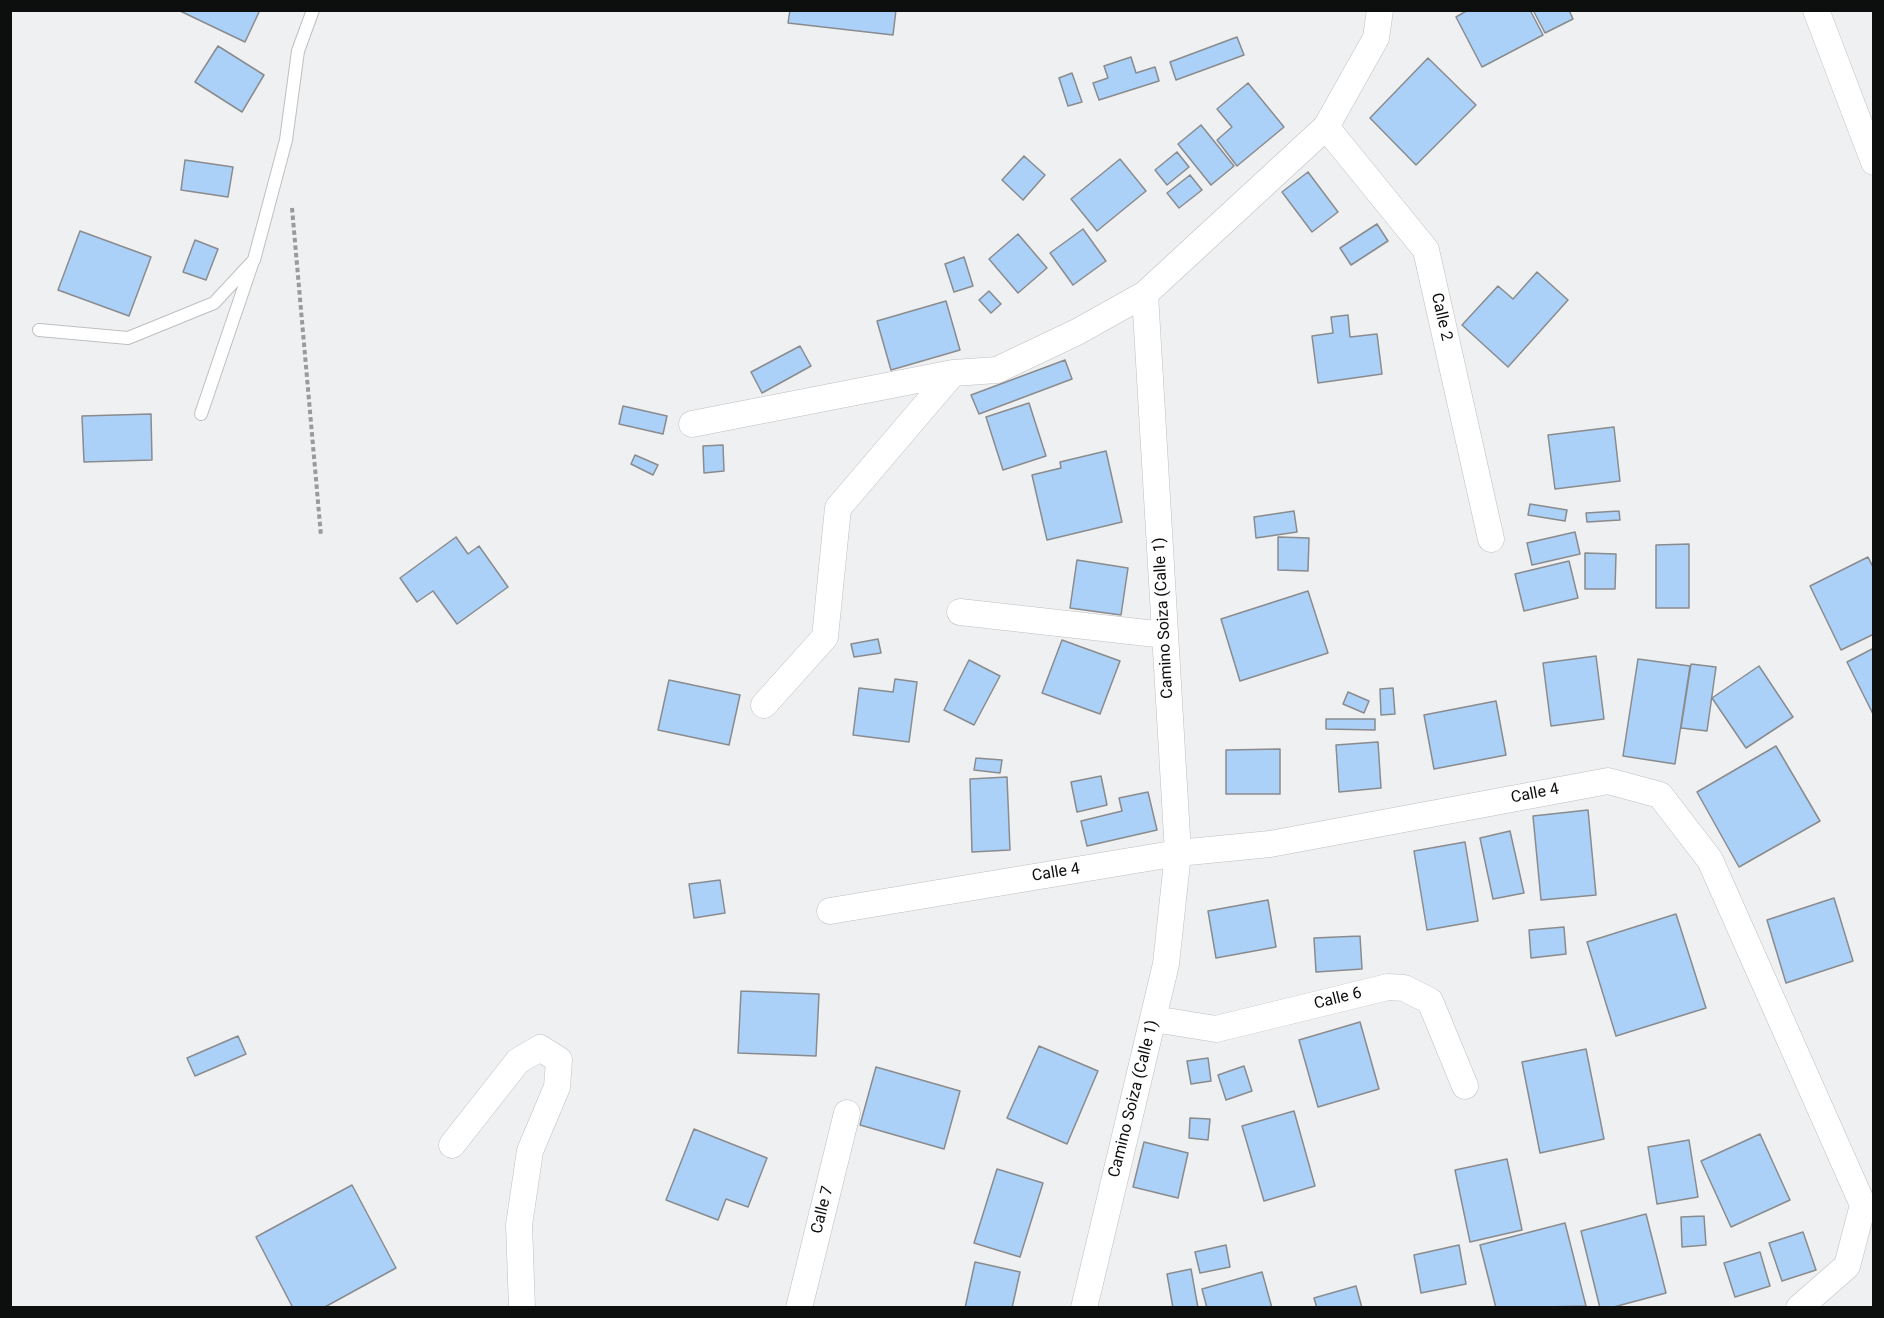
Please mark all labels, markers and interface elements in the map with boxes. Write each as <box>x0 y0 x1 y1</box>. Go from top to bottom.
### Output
street label: Calle 2 <box>1426 291 1456 343</box>
street label: Camino Soiza (Calle 1) <box>1150 537 1178 699</box>
street label: Calle 4 <box>1509 780 1561 808</box>
street label: Calle 4 <box>1031 860 1081 886</box>
street label: Calle 6 <box>1312 984 1364 1014</box>
street label: Camino Soiza (Calle 1) <box>1105 1018 1163 1180</box>
street label: Calle 7 <box>808 1184 838 1236</box>

